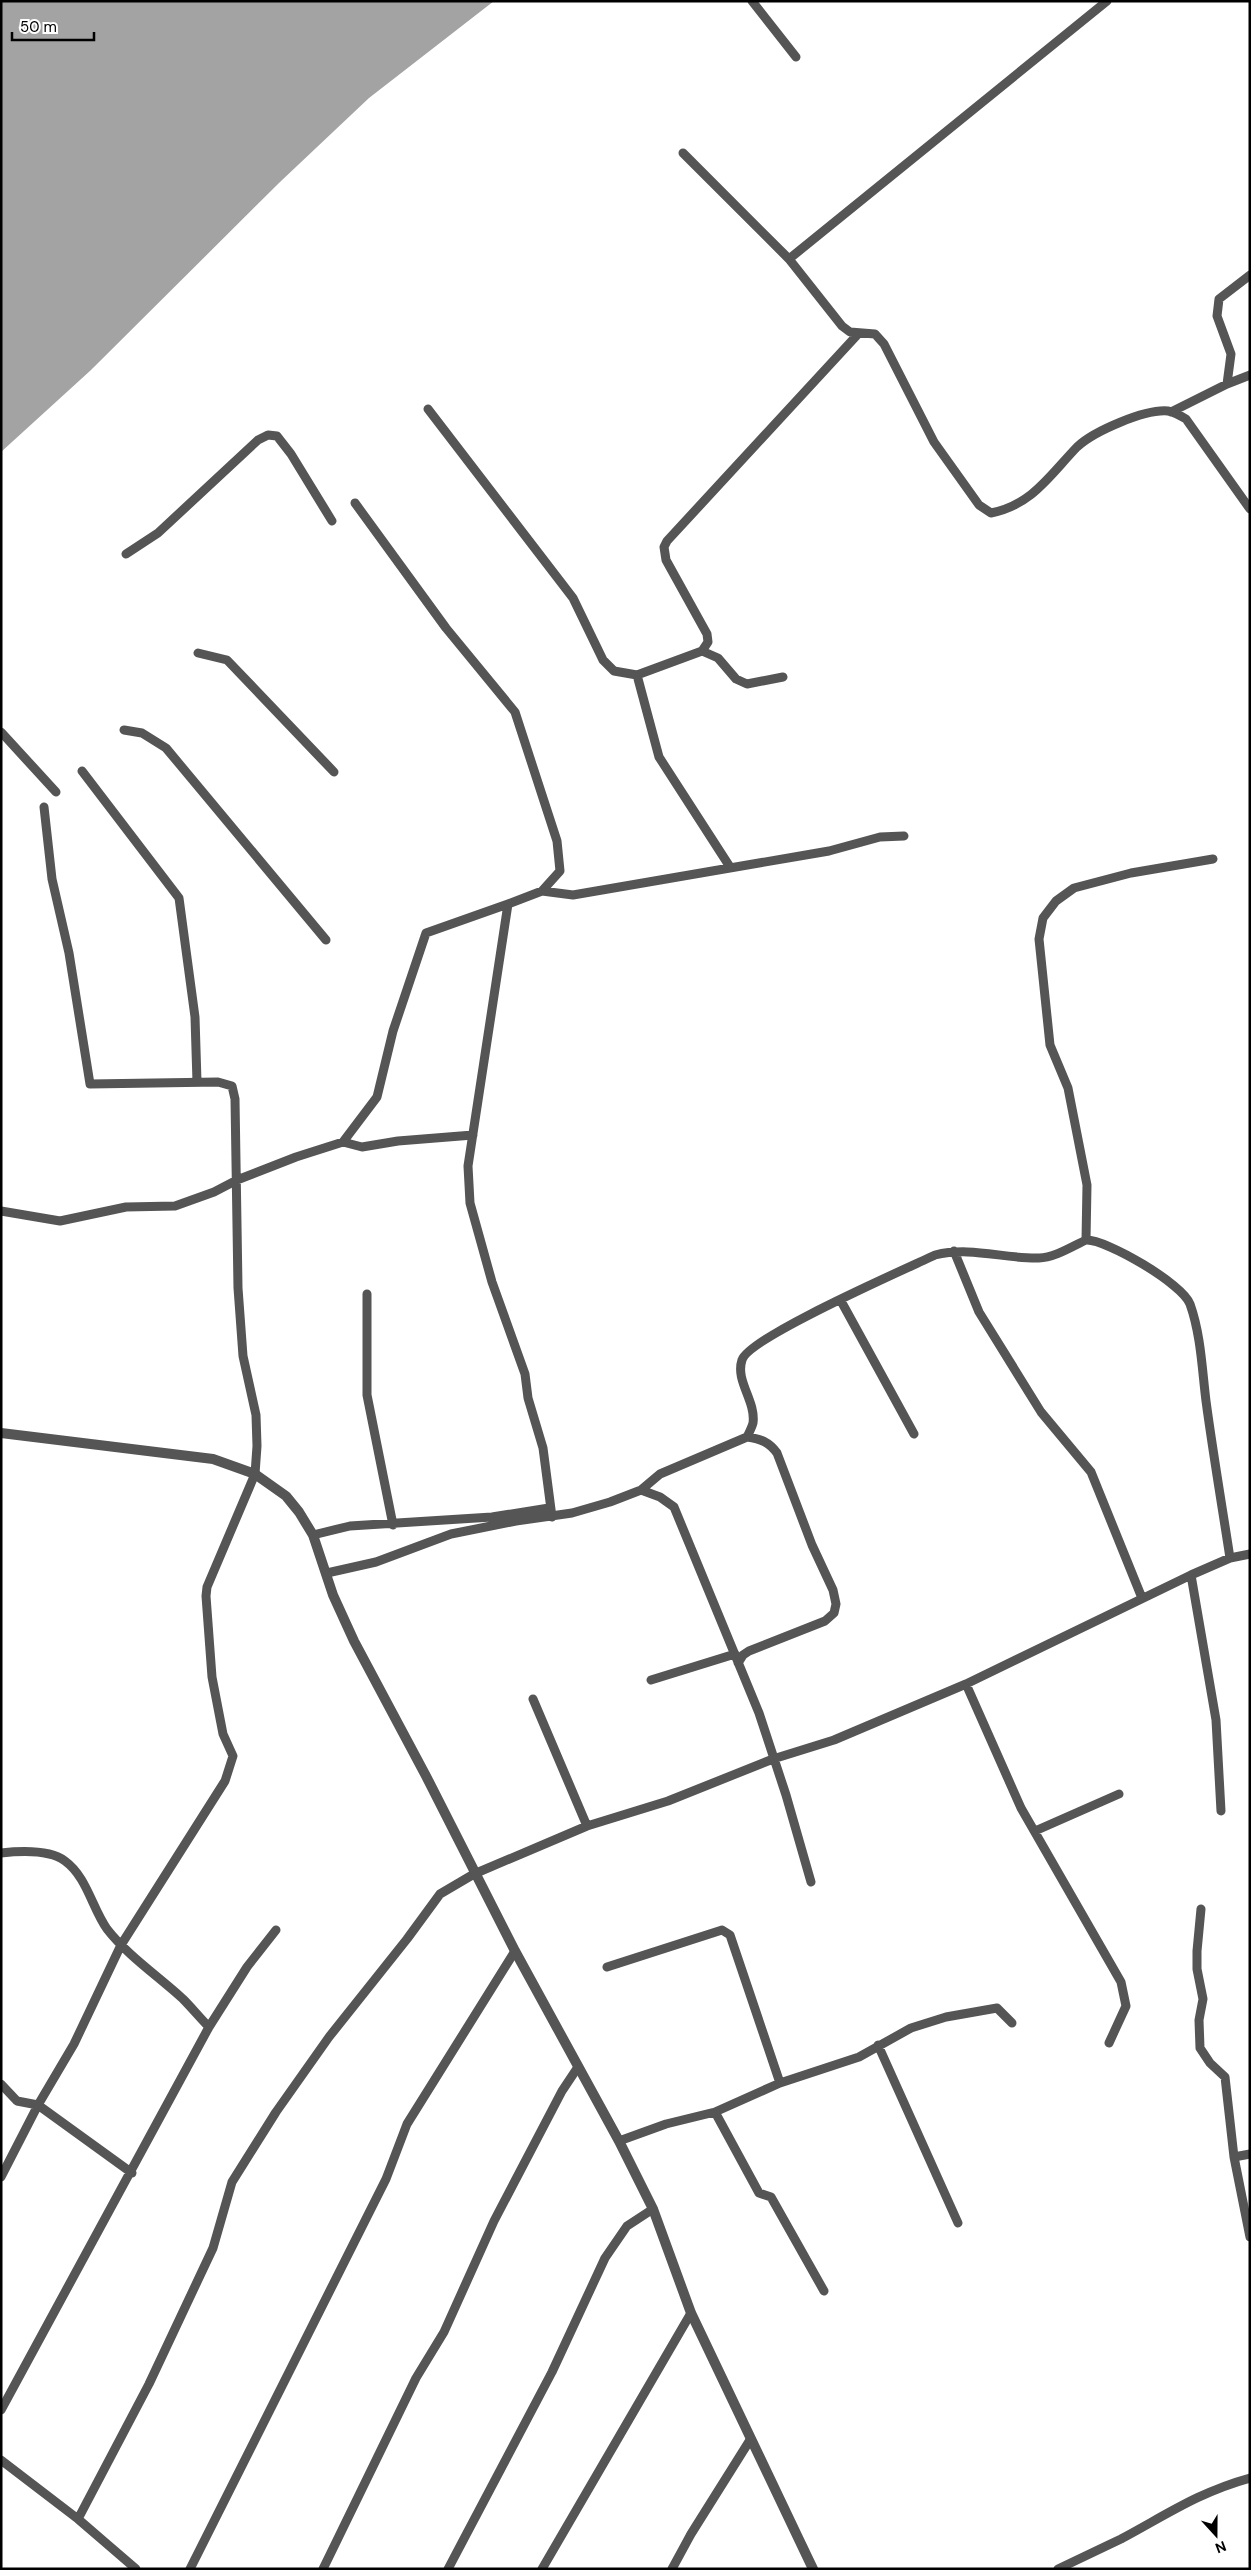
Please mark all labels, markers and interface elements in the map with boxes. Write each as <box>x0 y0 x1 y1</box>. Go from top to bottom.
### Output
scale bar <box>12 10 95 42</box>
text: 50 m <box>20 17 57 37</box>
north arrow <box>1191 2510 1241 2560</box>
text: N <box>1213 2537 1229 2557</box>

